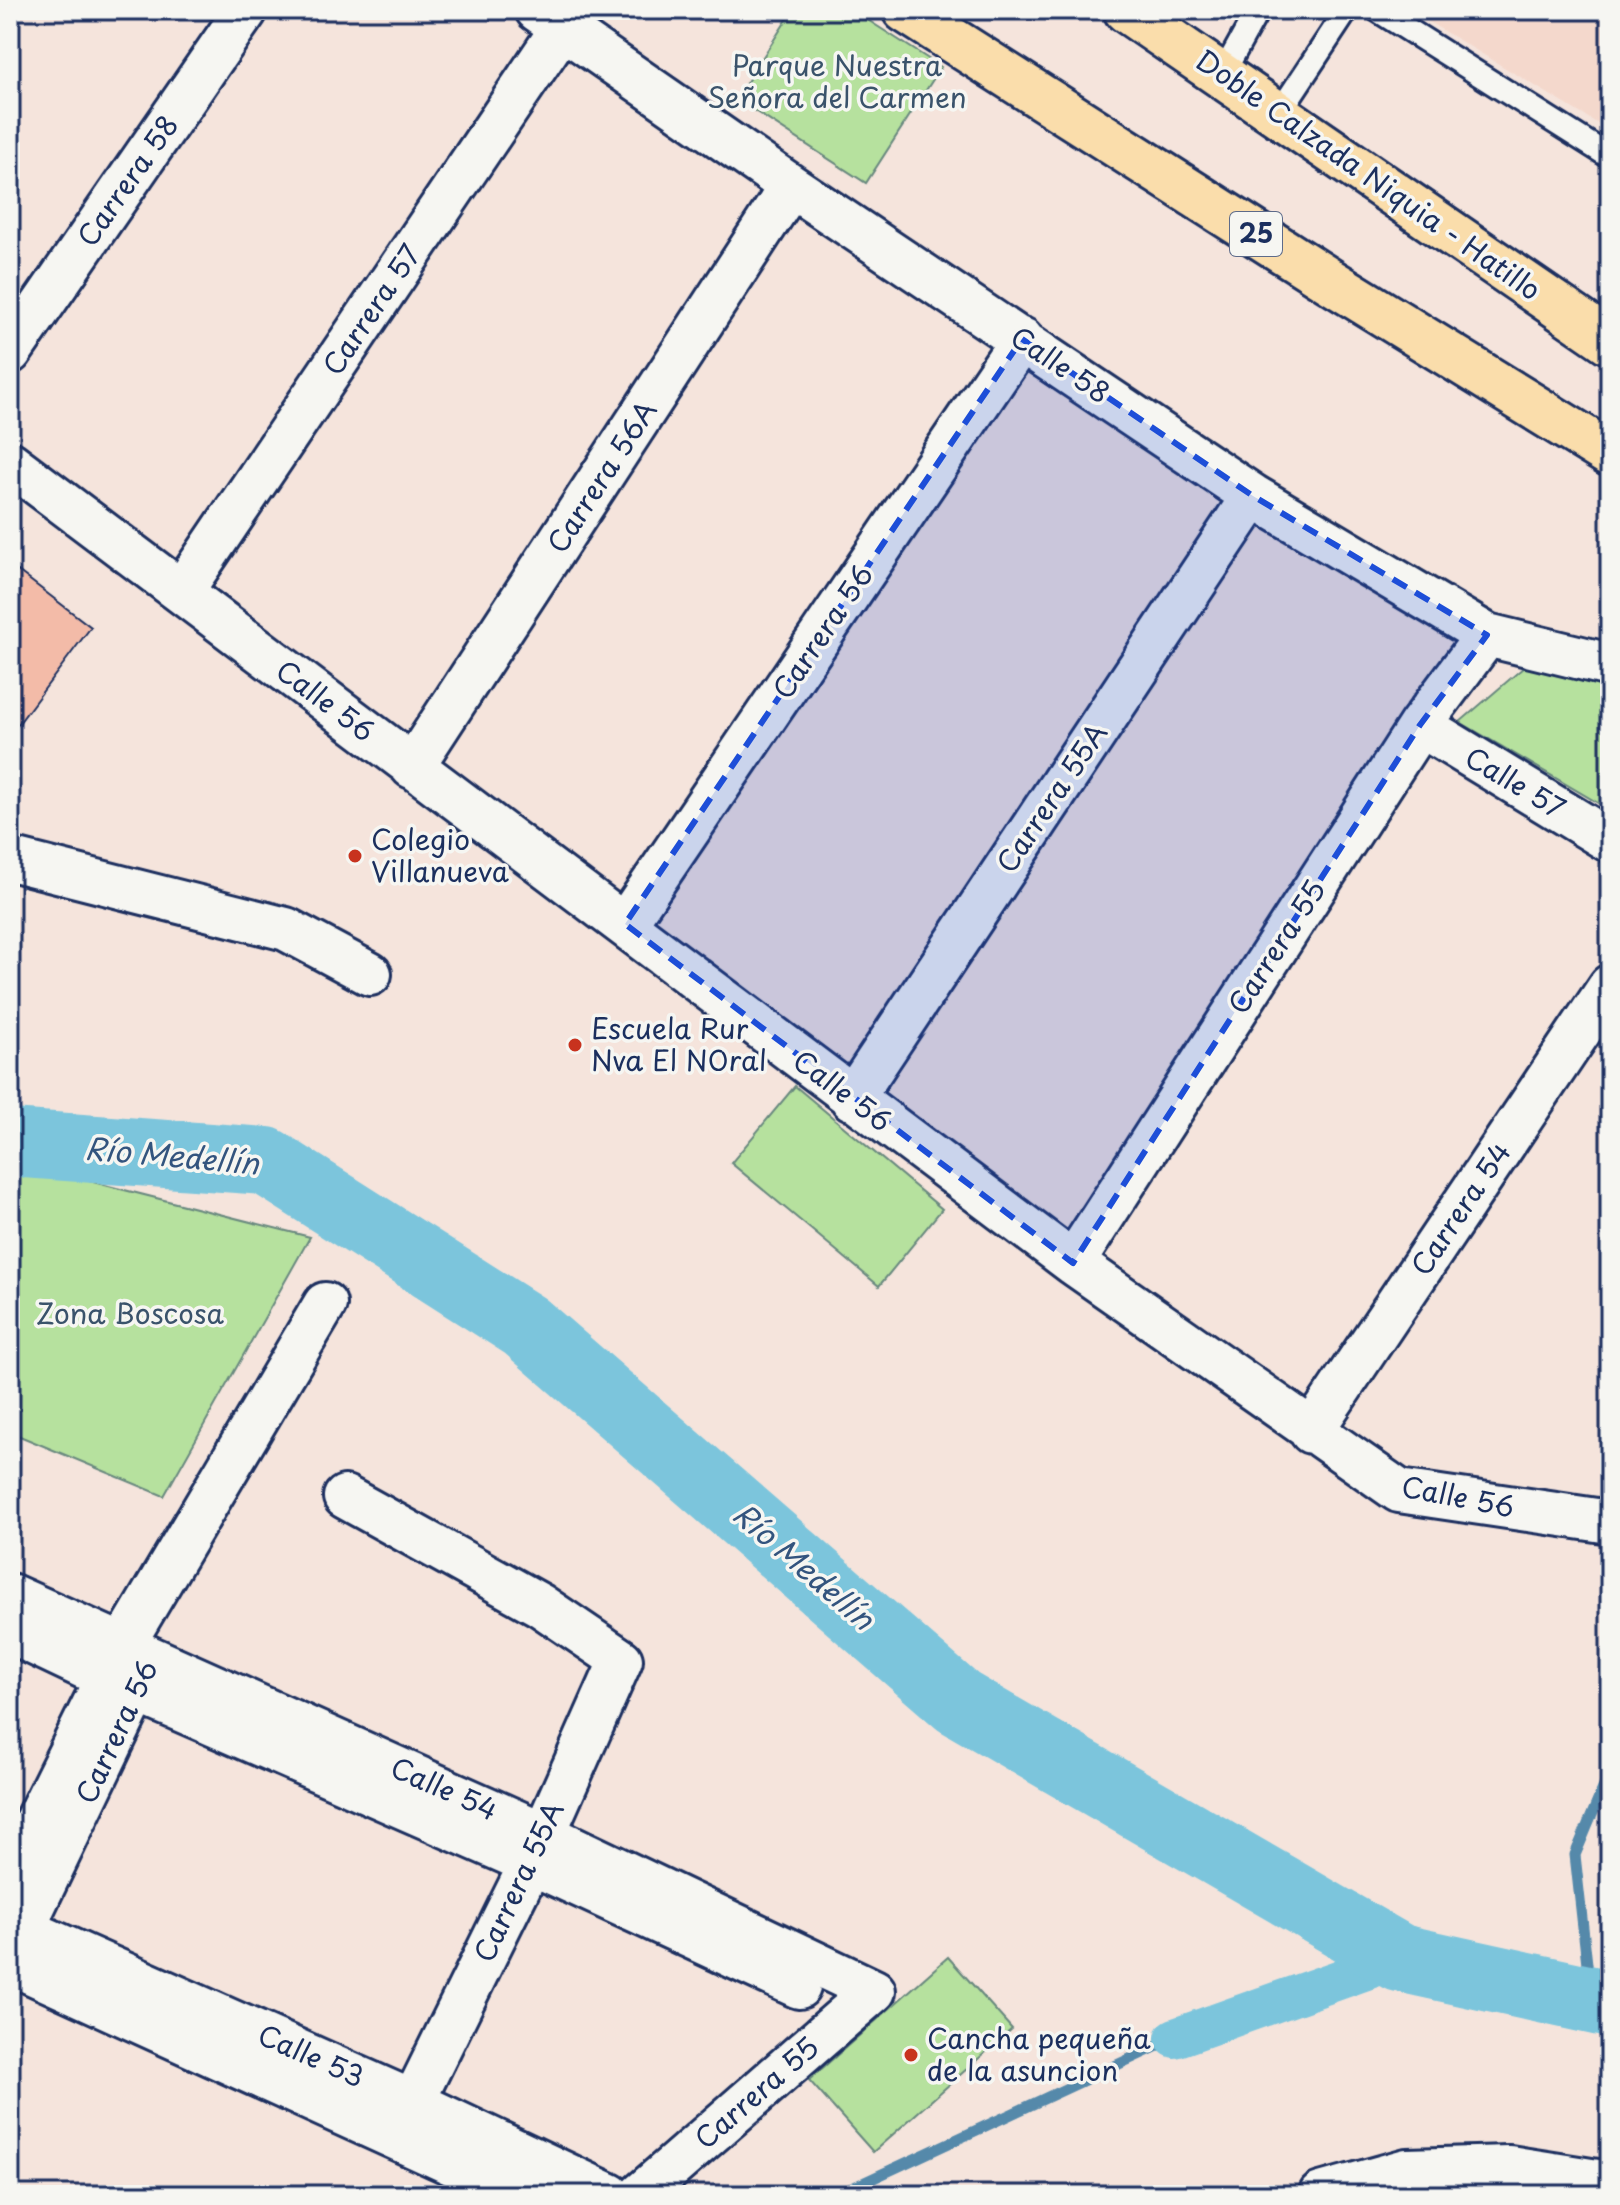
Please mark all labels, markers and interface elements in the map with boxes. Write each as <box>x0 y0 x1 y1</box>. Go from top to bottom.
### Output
street label: Doble Calzada Niquia - Hatillo <box>1187 38 1550 310</box>
park label: Parque Nuestra Señora del Carmen <box>707 43 967 118</box>
street label: Carrera 58 <box>66 106 188 255</box>
road number: 25 <box>1230 212 1282 256</box>
street label: Carrera 57 <box>311 235 431 383</box>
street label: Calle 58 <box>1002 315 1119 413</box>
street label: Carrera 56A <box>535 391 666 561</box>
street label: Carrera 56 <box>761 555 883 707</box>
street label: Calle 56 <box>267 648 384 751</box>
street label: Carrera 55A <box>985 713 1117 881</box>
street label: Calle 57 <box>1457 735 1574 829</box>
place label: Colegio Villanueva <box>371 817 510 892</box>
marker: Colegio Villanueva <box>346 847 364 865</box>
street label: Carrera 55 <box>1216 870 1335 1022</box>
place label: Escuela Rur Nva El N0ral <box>591 1006 767 1081</box>
marker: Escuela Rur Nva El N0ral <box>566 1036 584 1054</box>
street label: Calle 56 <box>784 1038 901 1141</box>
water label: Río Medellín <box>83 1125 262 1185</box>
street label: Carrera 54 <box>1399 1133 1520 1284</box>
park label: Zona Boscosa <box>36 1291 225 1334</box>
street label: Calle 56 <box>1398 1464 1518 1528</box>
water label: Río Medellín <box>724 1491 886 1640</box>
street label: Carrera 56 <box>64 1652 168 1810</box>
street label: Calle 54 <box>384 1745 505 1830</box>
street label: Carrera 55A <box>462 1794 574 1969</box>
street label: Calle 53 <box>251 2012 372 2097</box>
place label: Cancha pequeña de la asuncion <box>927 2016 1151 2091</box>
street label: Carrera 55 <box>684 2025 828 2158</box>
marker: Cancha pequeña de la asuncion <box>902 2046 920 2064</box>

